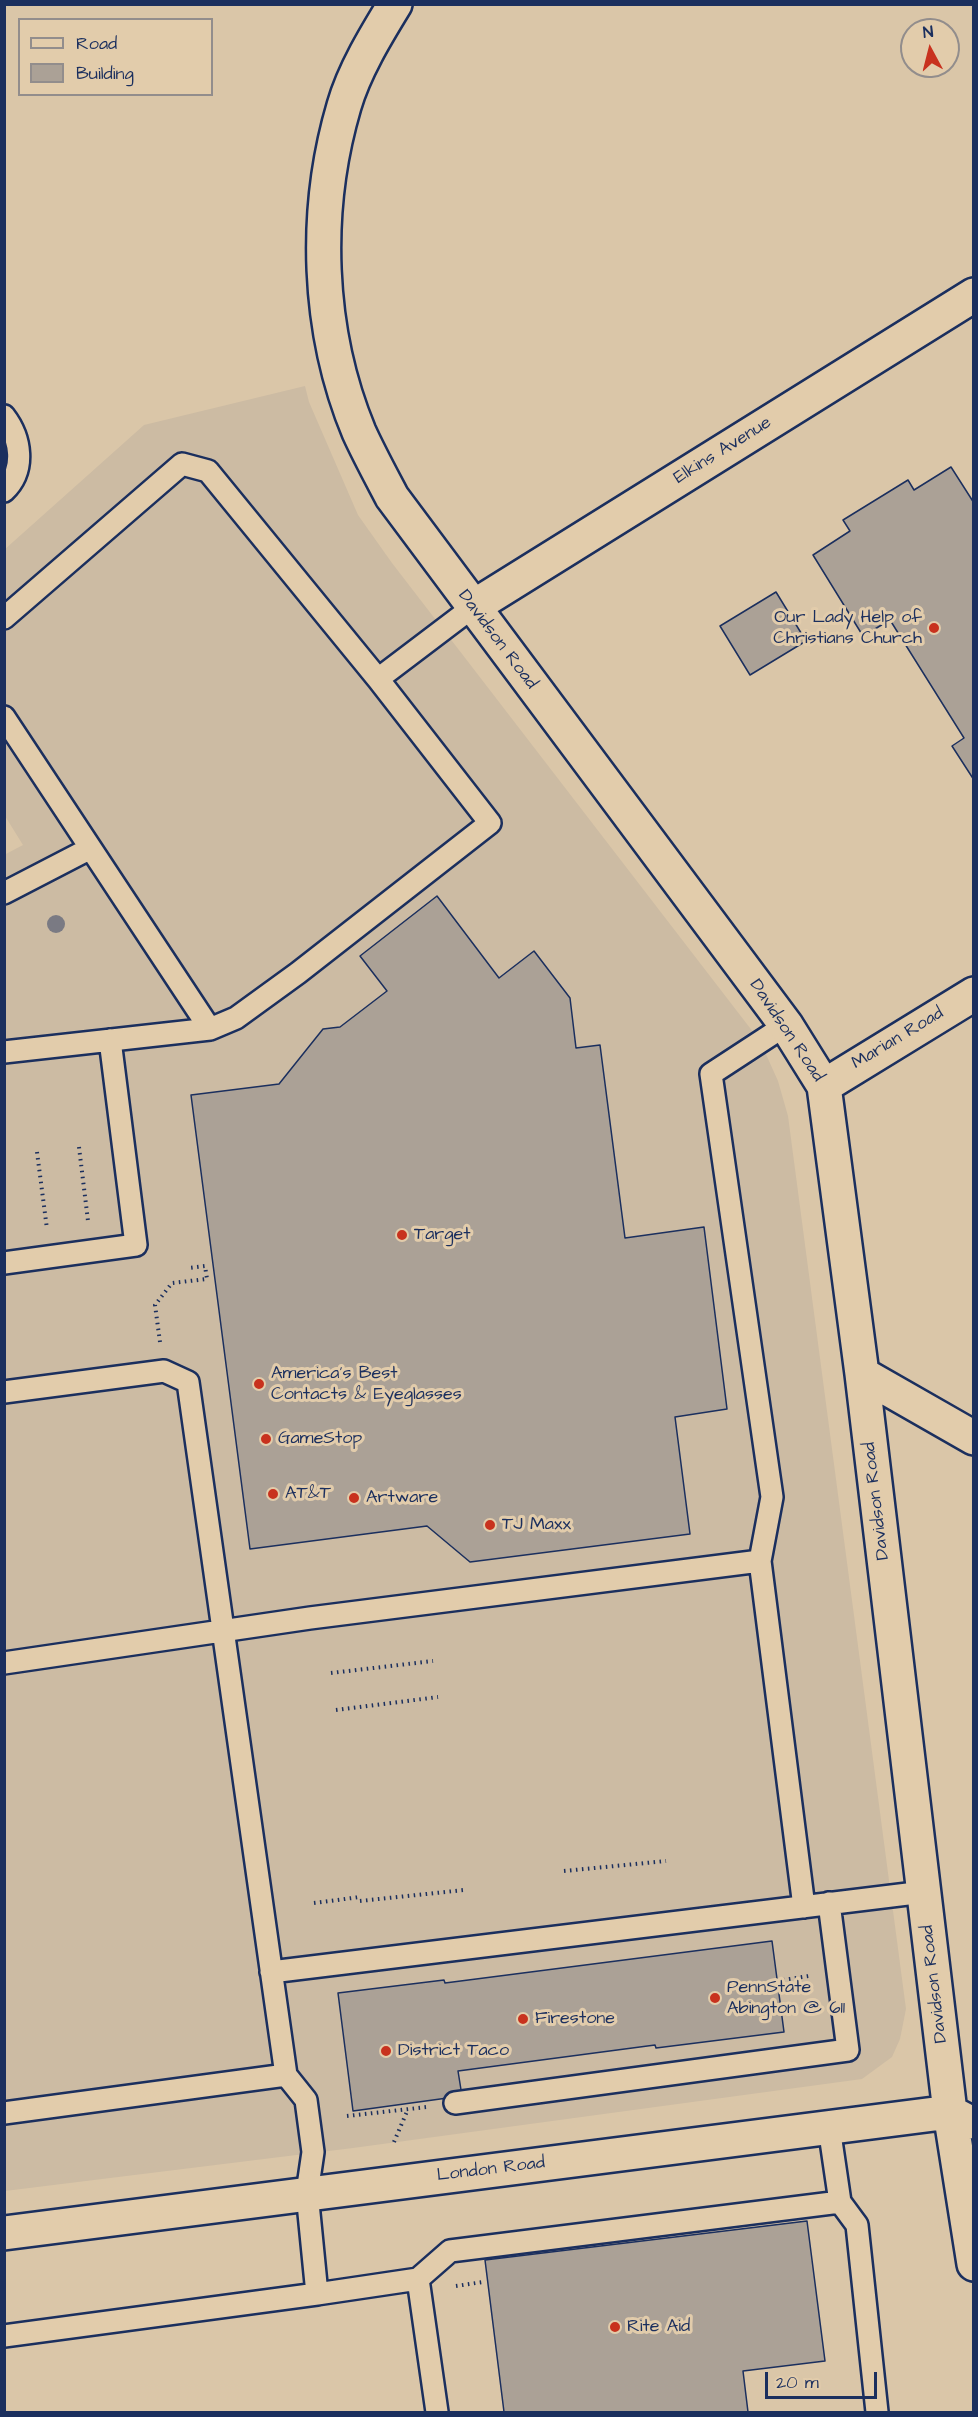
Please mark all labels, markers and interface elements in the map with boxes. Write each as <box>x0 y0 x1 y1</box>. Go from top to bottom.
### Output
legend <box>18 18 213 96</box>
north arrow <box>900 18 960 78</box>
text: N <box>922 21 934 44</box>
text: Road <box>76 31 117 56</box>
text: Building <box>76 61 134 86</box>
street label: Elkins Avenue <box>670 412 776 490</box>
street label: Davidson Road <box>453 586 541 694</box>
place label: Our Lady Help of Christians Church <box>773 607 922 650</box>
marker: Our Lady Help of Christians Church <box>927 621 941 635</box>
street label: Davidson Road <box>744 976 828 1086</box>
street label: Marian Road <box>848 1003 948 1075</box>
place label: Target <box>414 1224 471 1246</box>
marker: Target <box>395 1228 409 1242</box>
place label: America's Best Contacts & Eyeglasses <box>271 1363 462 1406</box>
marker: America's Best Contacts & Eyeglasses <box>252 1377 266 1391</box>
place label: GameStop <box>278 1428 362 1450</box>
marker: GameStop <box>259 1432 273 1446</box>
street label: Davidson Road <box>859 1441 895 1561</box>
place label: AT&T <box>285 1483 331 1505</box>
marker: AT&T <box>266 1487 280 1501</box>
place label: Artware <box>366 1487 438 1509</box>
marker: Artware <box>347 1491 361 1505</box>
place label: TJ Maxx <box>502 1514 571 1536</box>
marker: TJ Maxx <box>483 1518 497 1532</box>
street label: Davidson Road <box>917 1924 953 2044</box>
place label: PennState Abington @ 611 <box>727 1977 845 2020</box>
marker: PennState Abington @ 611 <box>708 1991 722 2005</box>
place label: Firestone <box>535 2008 615 2030</box>
marker: Firestone <box>516 2012 530 2026</box>
place label: District Taco <box>398 2040 509 2062</box>
marker: District Taco <box>379 2044 393 2058</box>
street label: London Road <box>436 2153 546 2187</box>
place label: Rite Aid <box>627 2316 690 2338</box>
marker: Rite Aid <box>608 2320 622 2334</box>
scale bar <box>768 2360 880 2398</box>
text: 20 m <box>776 2370 819 2395</box>

